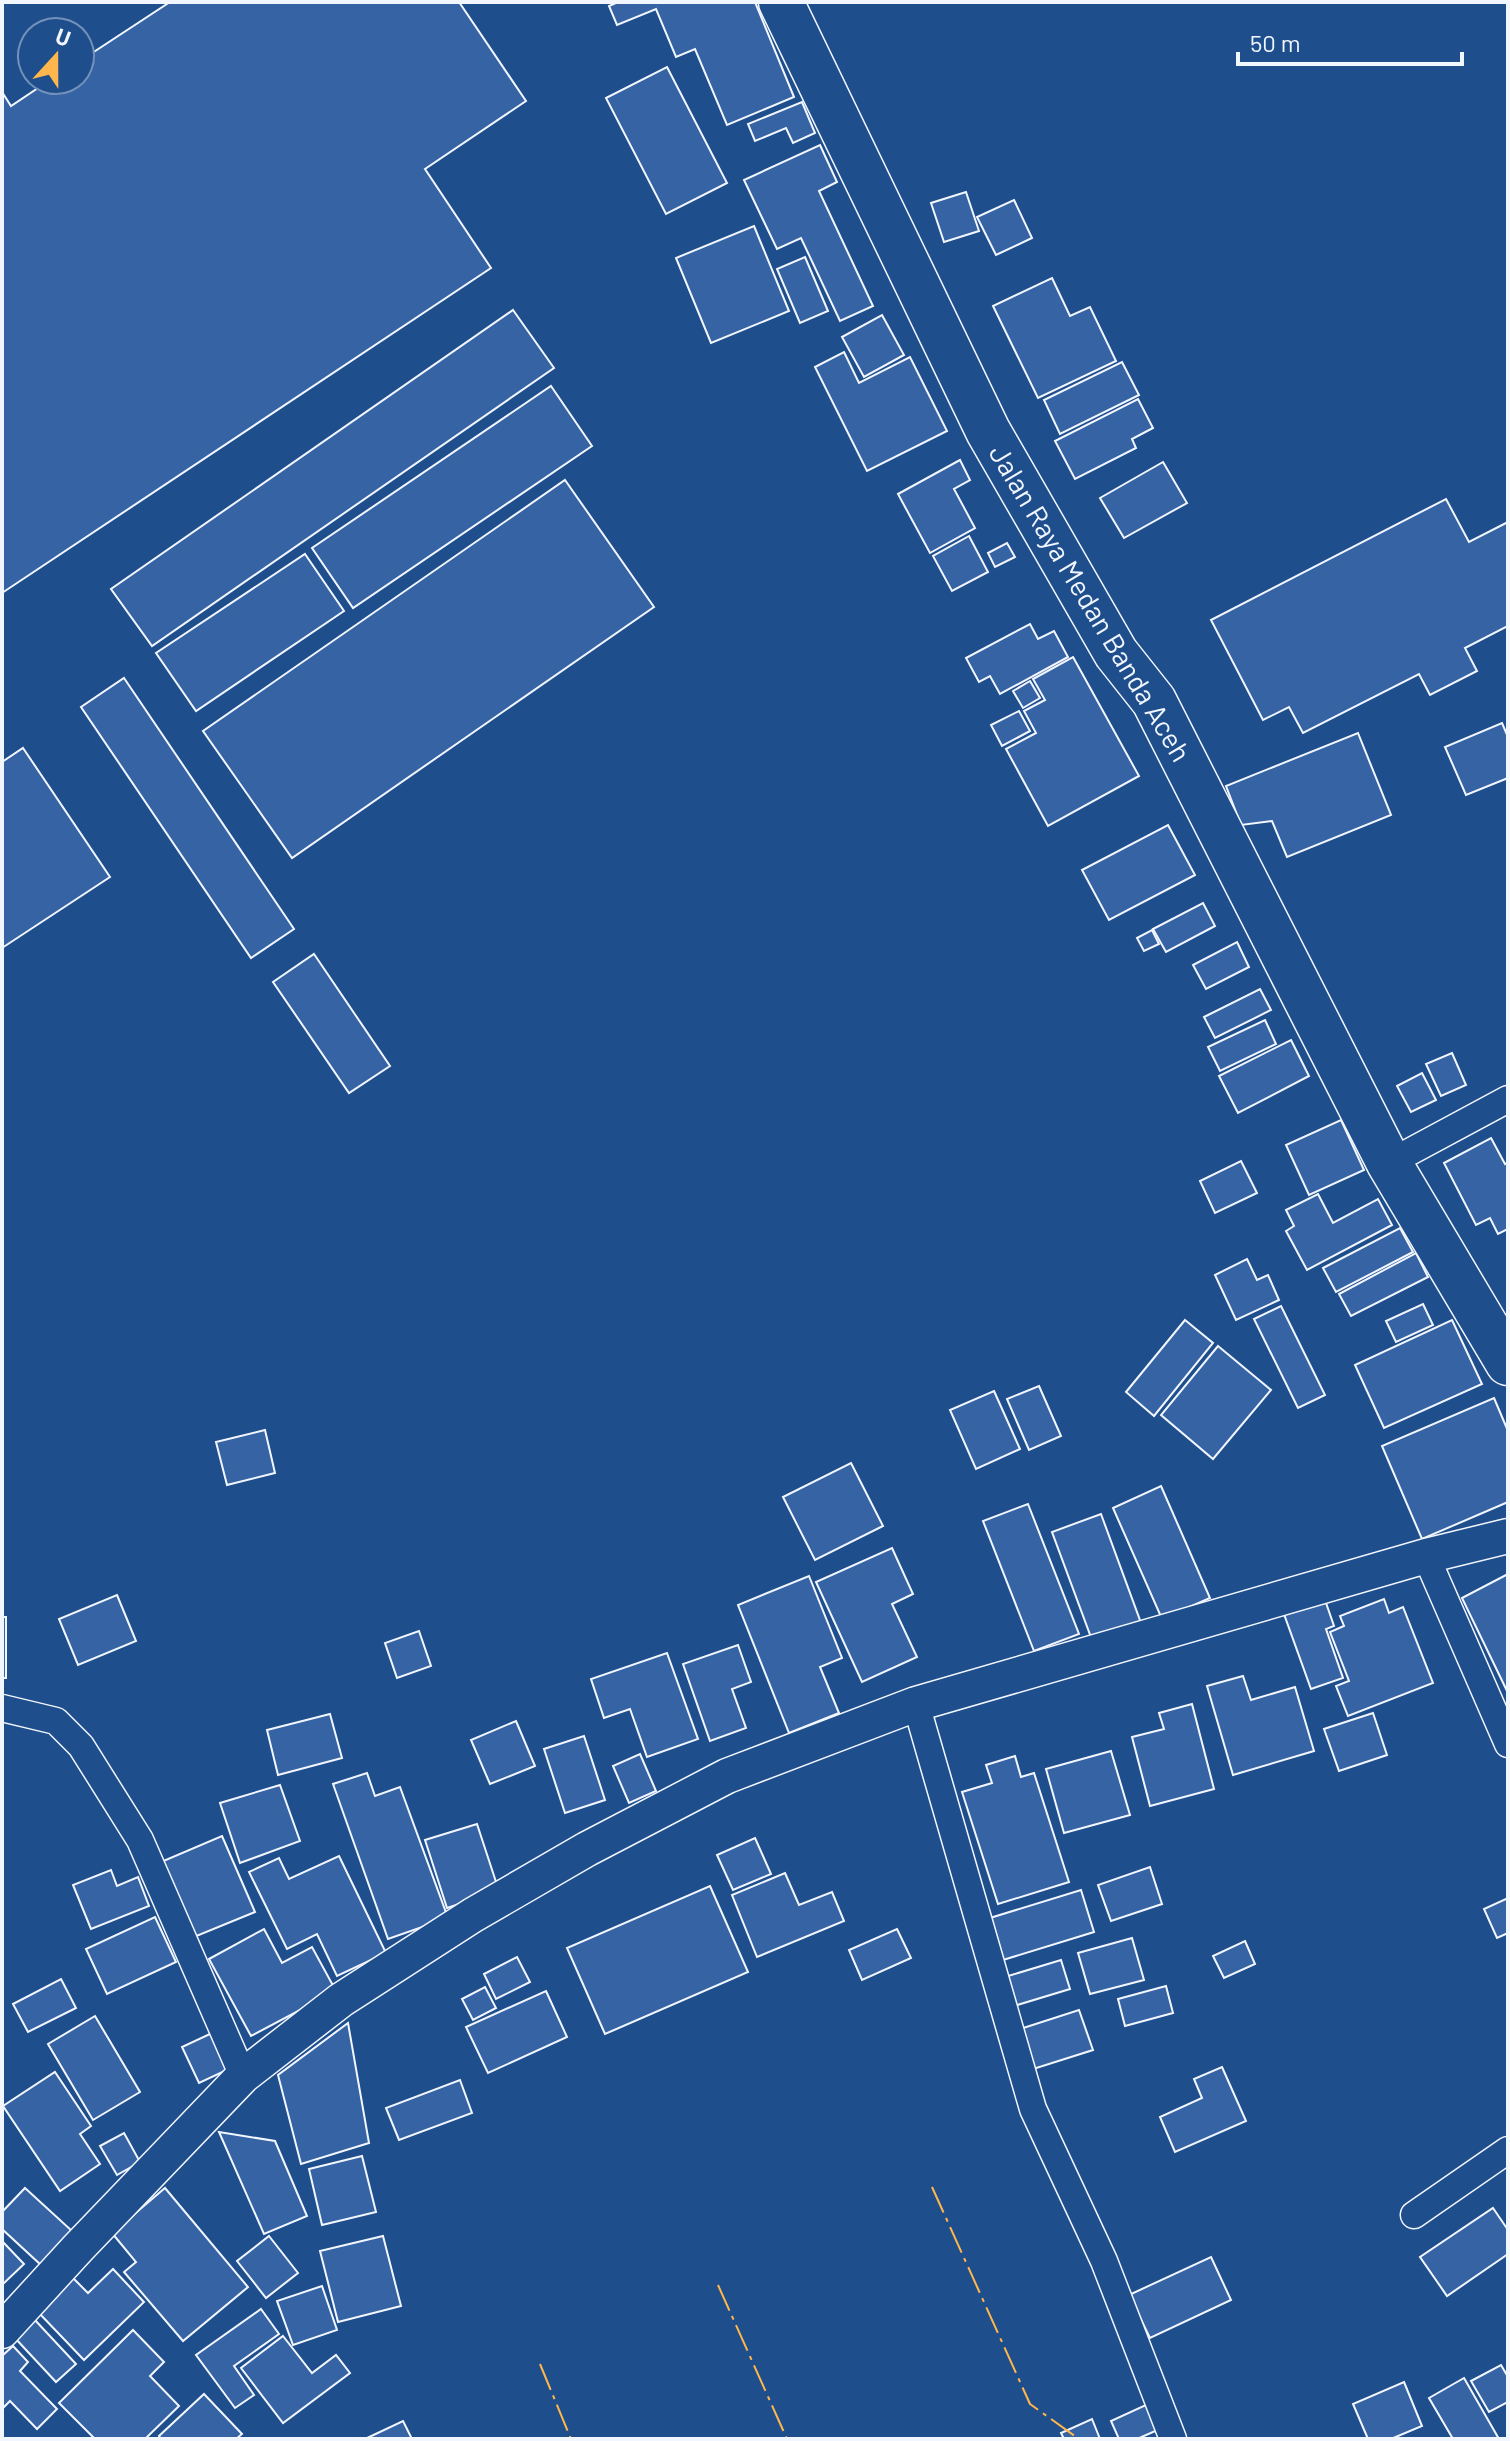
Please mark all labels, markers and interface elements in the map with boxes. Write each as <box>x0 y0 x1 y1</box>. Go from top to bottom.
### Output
north arrow <box>16 16 96 96</box>
scale bar <box>1238 16 1462 66</box>
text: U <box>52 22 75 51</box>
text: 50 m <box>1250 28 1301 57</box>
street label: Jalan Raya Medan Banda Aceh <box>983 438 1199 767</box>

